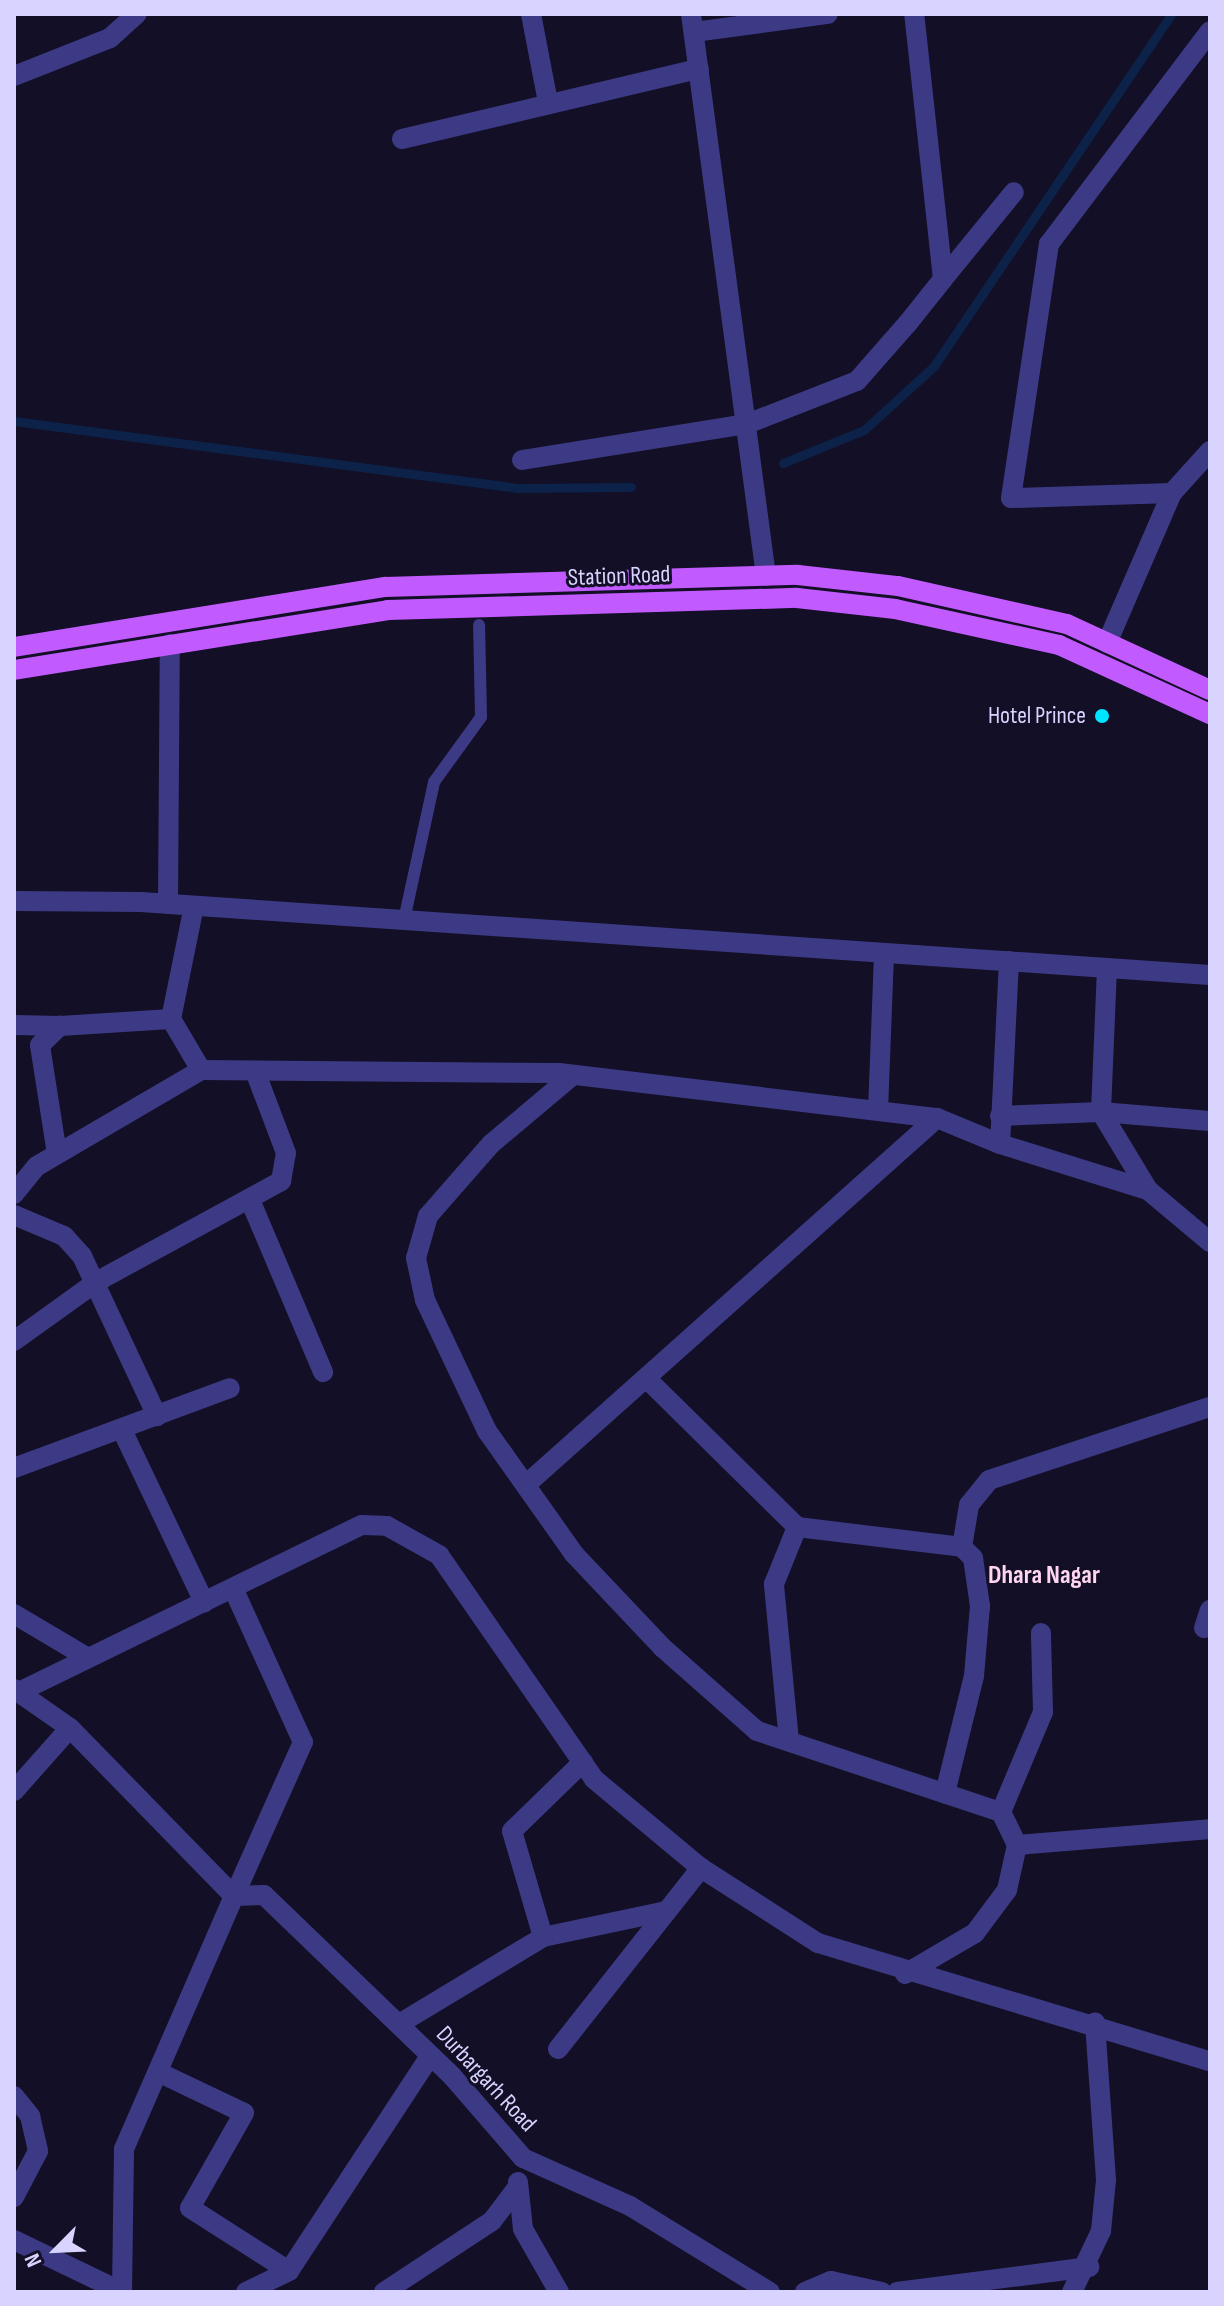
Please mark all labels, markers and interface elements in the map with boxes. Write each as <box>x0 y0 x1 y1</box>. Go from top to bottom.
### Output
street label: Station Road <box>567 560 671 592</box>
place label: Hotel Prince <box>988 702 1086 730</box>
marker: Hotel Prince <box>1093 707 1111 725</box>
district label: Dhara Nagar <box>988 1560 1100 1592</box>
street label: Durbargarh Road <box>430 2020 542 2138</box>
north arrow <box>16 2210 96 2290</box>
text: N <box>19 2249 48 2271</box>

